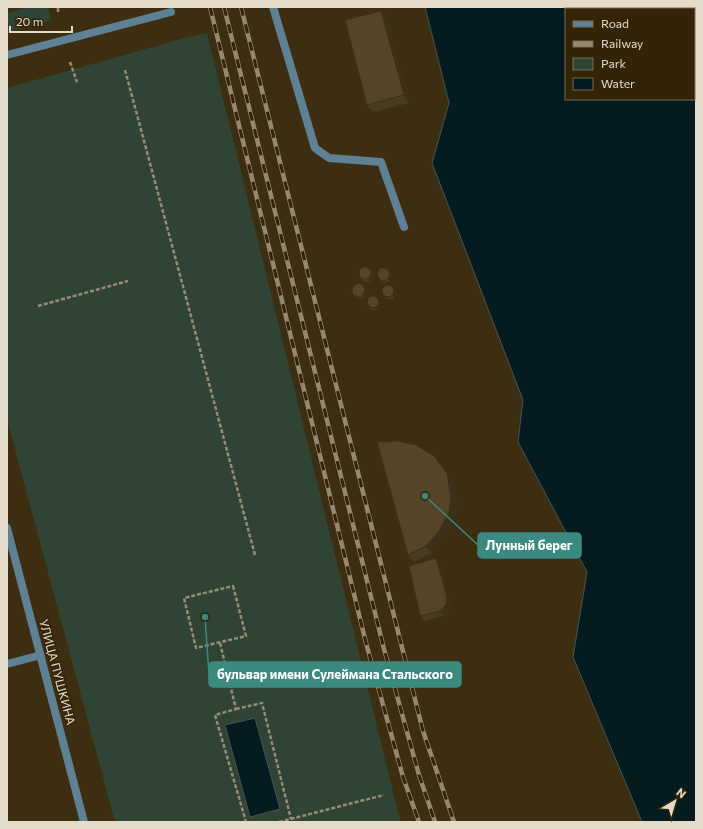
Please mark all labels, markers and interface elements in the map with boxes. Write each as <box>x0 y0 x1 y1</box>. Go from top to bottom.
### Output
scale bar <box>10 8 72 34</box>
legend <box>565 8 695 100</box>
text: 20 m <box>16 14 43 28</box>
text: Road <box>601 16 629 30</box>
text: Railway <box>601 36 643 50</box>
text: Park <box>601 56 627 70</box>
text: Water <box>601 76 635 90</box>
callout: Лунный берег <box>478 533 581 558</box>
text: Лунный берег <box>485 537 573 553</box>
street label: УЛИЦА ПУШКИНА <box>37 618 79 726</box>
callout: бульвар имени Сулеймана Стальского <box>209 662 461 687</box>
text: бульвар имени Сулеймана Стальского <box>217 666 453 682</box>
north arrow <box>655 781 695 821</box>
text: N <box>674 785 689 800</box>

